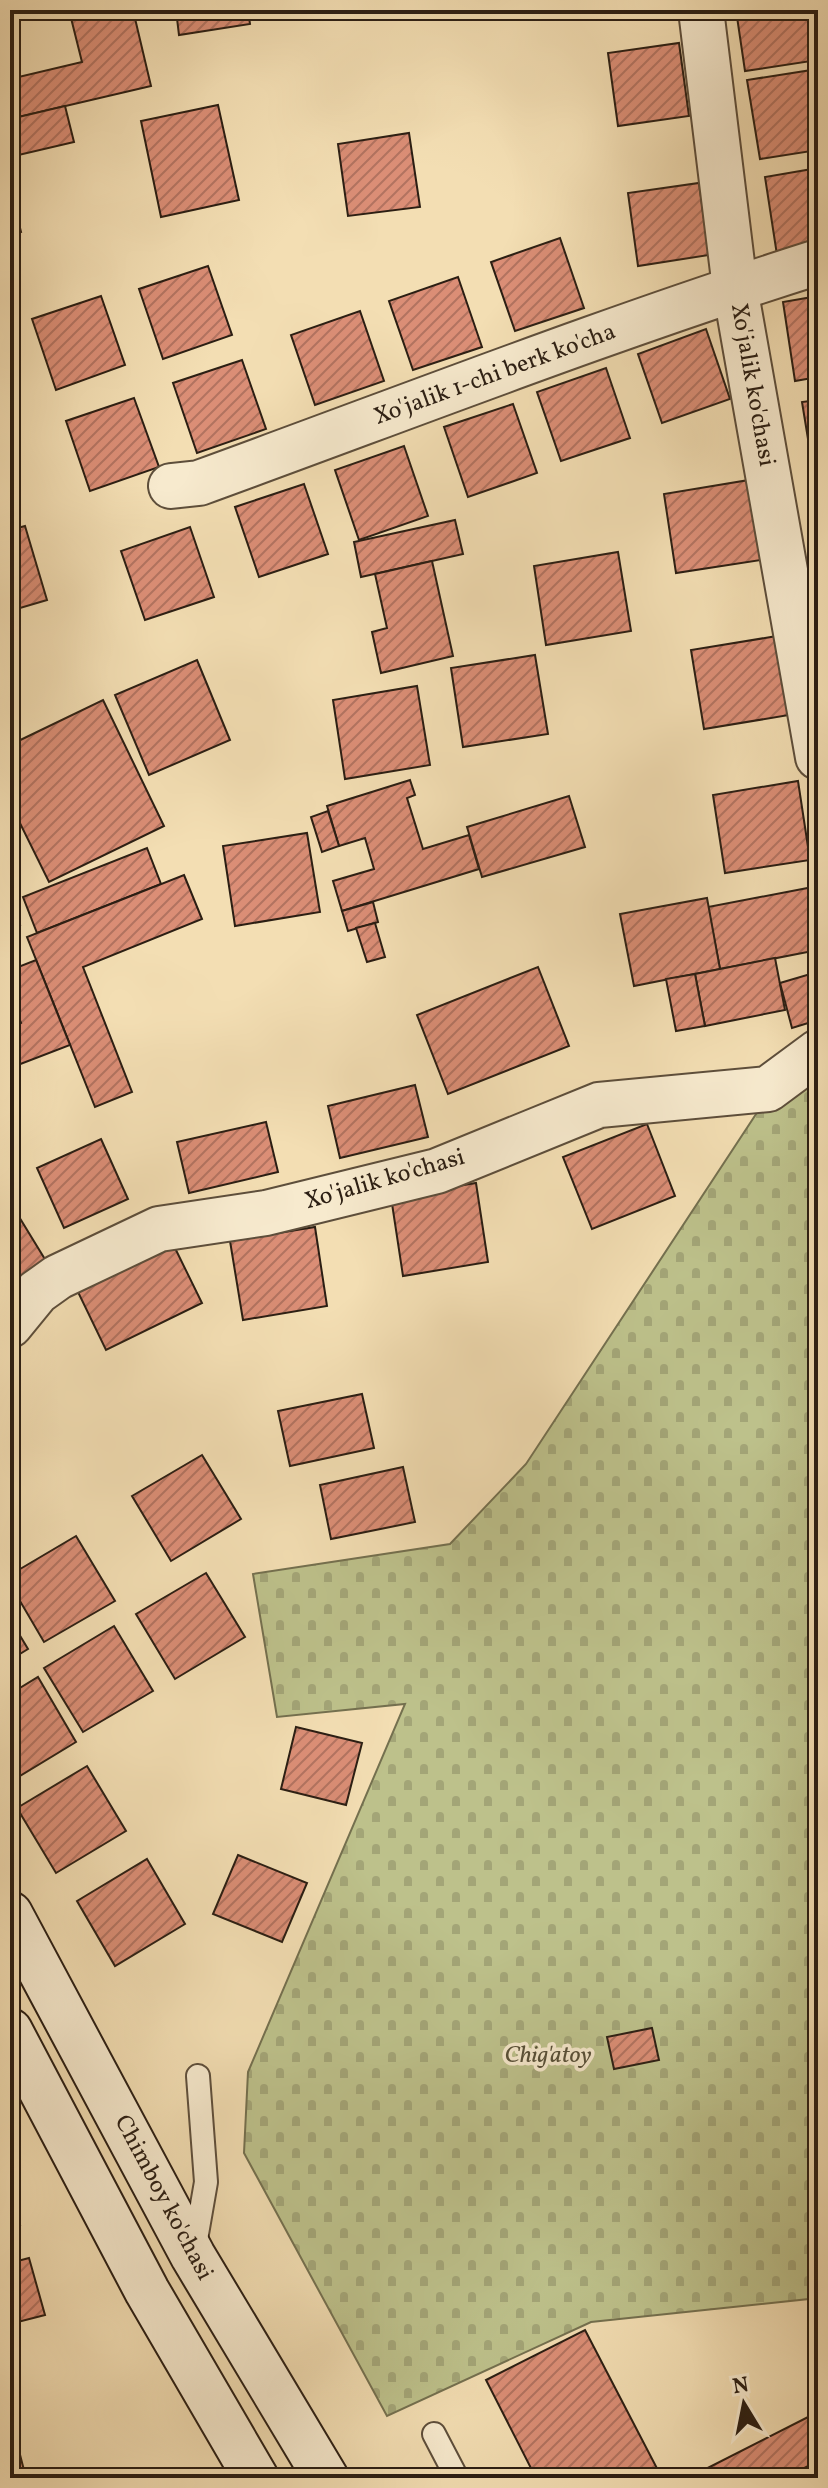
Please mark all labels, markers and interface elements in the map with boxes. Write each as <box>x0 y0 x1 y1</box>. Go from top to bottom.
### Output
street label: Xo'jalik ko'chasi <box>721 301 783 469</box>
street label: Xo'jalik 1-chi berk ko'cha <box>369 315 621 435</box>
street label: Xo'jalik ko'chasi <box>301 1141 469 1219</box>
park label: Chig'atoy <box>504 2039 592 2073</box>
street label: Chimboy ko'chasi <box>105 2109 221 2287</box>
north arrow <box>704 2364 784 2444</box>
text: N <box>730 2370 752 2403</box>

